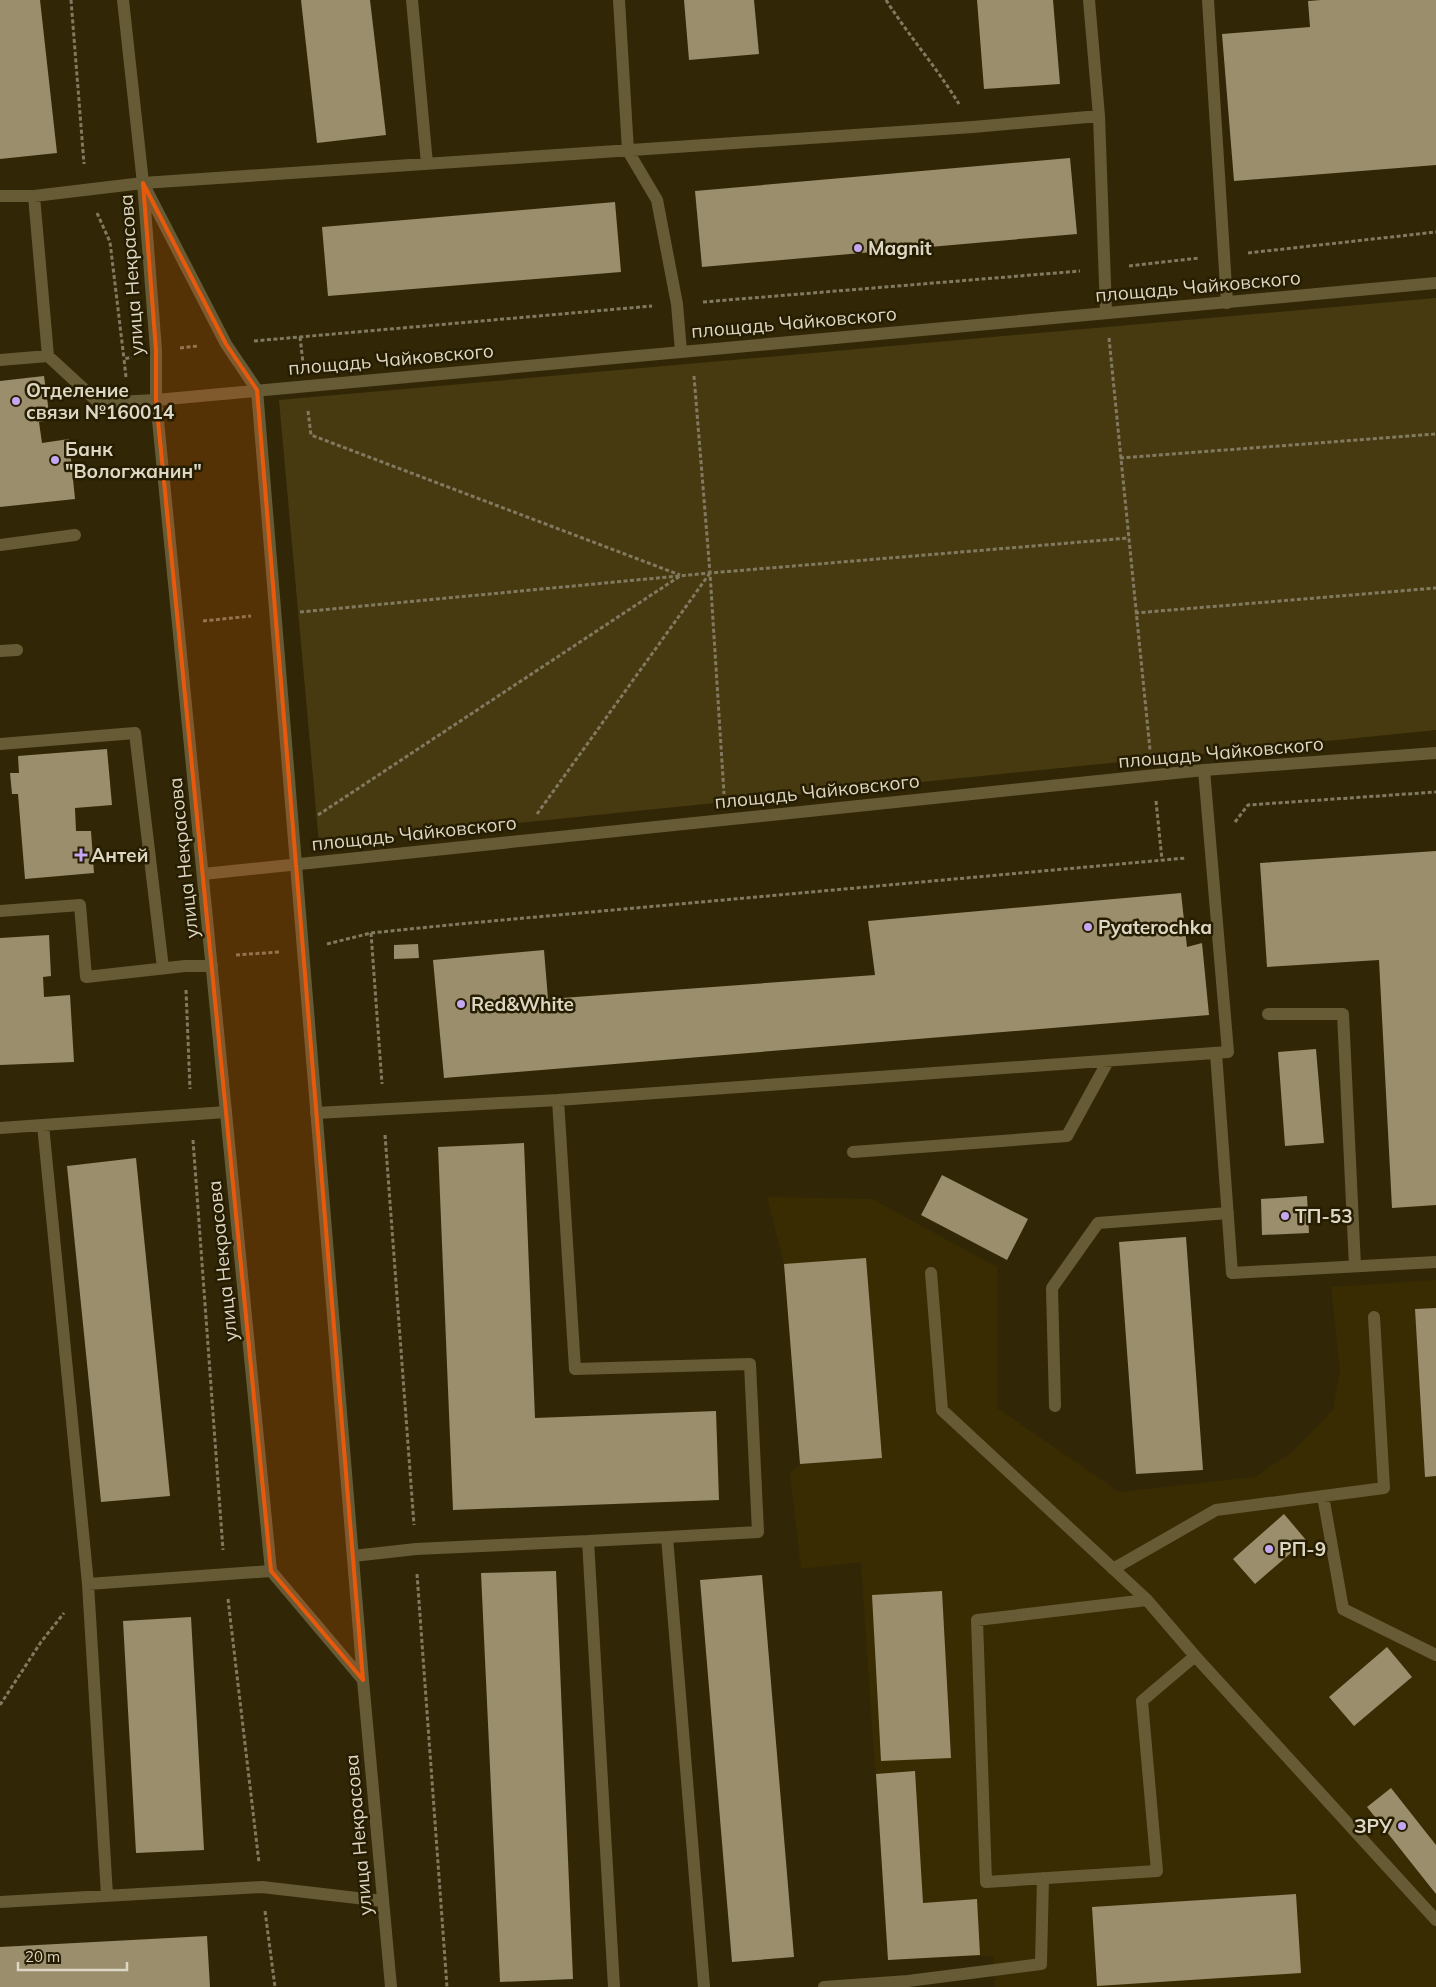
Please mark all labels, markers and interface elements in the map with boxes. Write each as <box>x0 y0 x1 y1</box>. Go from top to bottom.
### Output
street label: улица Некрасова <box>113 194 149 356</box>
place label: Magnit <box>868 236 932 260</box>
marker: Magnit <box>852 242 864 254</box>
street label: площадь Чайковского <box>1094 265 1302 307</box>
street label: площадь Чайковского <box>690 301 898 343</box>
street label: площадь Чайковского <box>287 338 495 380</box>
place label: Отделение связи №160014 <box>26 378 175 424</box>
marker: Отделение связи №160014 <box>10 395 22 407</box>
place label: Банк "Вологжанин" <box>65 437 202 483</box>
marker: Банк "Вологжанин" <box>49 454 61 466</box>
street label: площадь Чайковского <box>1117 731 1325 773</box>
street label: площадь Чайковского <box>713 768 921 814</box>
street label: улица Некрасова <box>163 776 203 940</box>
street label: площадь Чайковского <box>310 810 518 856</box>
place label: Антей <box>91 843 148 867</box>
marker: Антей <box>75 849 87 861</box>
place label: Pyaterochka <box>1098 915 1212 939</box>
marker: Pyaterochka <box>1082 921 1094 933</box>
place label: Red&White <box>471 992 574 1016</box>
marker: Red&White <box>455 998 467 1010</box>
street label: улица Некрасова <box>202 1179 242 1343</box>
place label: ТП-53 <box>1295 1204 1353 1228</box>
marker: ТП-53 <box>1279 1210 1291 1222</box>
place label: РП-9 <box>1279 1537 1326 1561</box>
marker: РП-9 <box>1263 1543 1275 1555</box>
street label: улица Некрасова <box>339 1753 377 1917</box>
place label: ЗРУ <box>1354 1814 1393 1838</box>
marker: ЗРУ <box>1396 1820 1408 1832</box>
scale bar <box>18 1940 126 1972</box>
text: 20 m <box>25 1947 60 1966</box>

